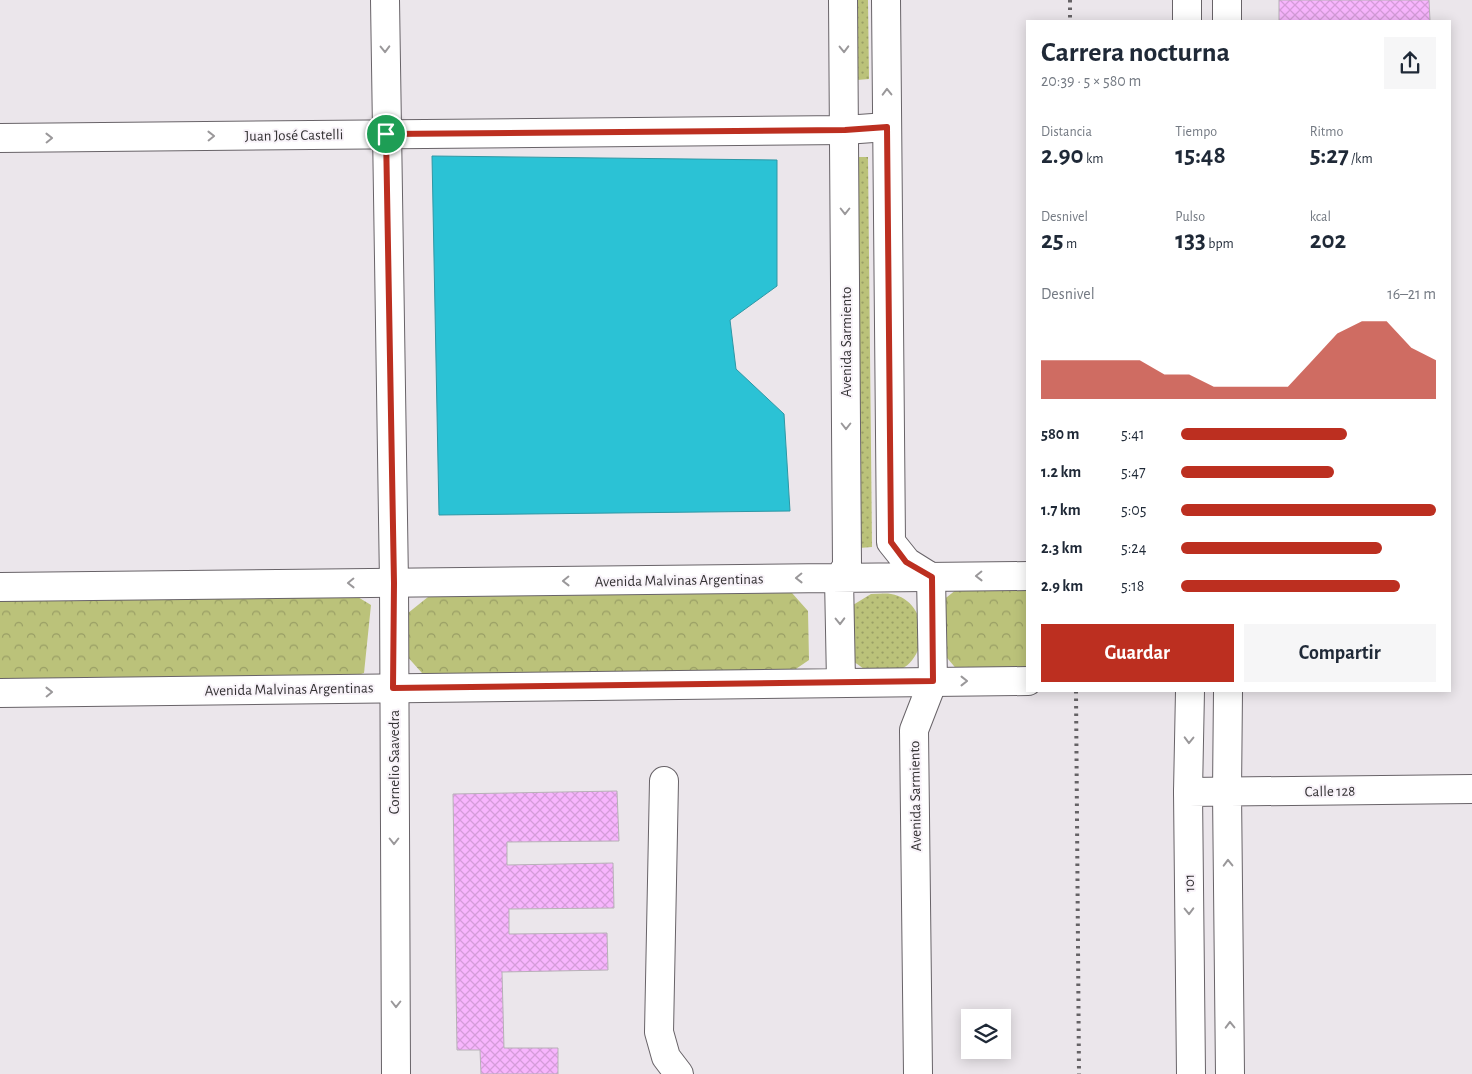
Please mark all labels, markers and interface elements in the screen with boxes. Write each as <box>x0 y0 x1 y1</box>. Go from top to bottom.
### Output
button: share <box>1384 37 1436 89</box>
text: Carrera nocturna <box>1041 39 1230 67</box>
one-way arrow <box>380 45 390 53</box>
one-way arrow <box>839 45 849 53</box>
text: 20:39 · 5 × 580 m <box>1041 73 1141 89</box>
one-way arrow <box>882 88 892 96</box>
pin <box>365 113 407 155</box>
icon: arrive <box>372 120 400 148</box>
text: Distancia <box>1041 125 1092 139</box>
text: Tiempo <box>1175 125 1217 139</box>
text: Ritmo <box>1310 125 1343 139</box>
street label: Juan José Castelli <box>245 127 343 144</box>
one-way arrow <box>208 131 215 141</box>
one-way arrow <box>45 133 53 143</box>
text: 2.90 <box>1041 143 1084 168</box>
text: 15:48 <box>1175 143 1226 168</box>
text: 5:27 <box>1310 143 1349 168</box>
text: km <box>1084 152 1104 166</box>
text: /km <box>1349 152 1373 166</box>
one-way arrow <box>840 208 850 215</box>
text: Desnivel <box>1041 210 1088 224</box>
text: Pulso <box>1175 210 1205 224</box>
text: kcal <box>1310 210 1331 224</box>
text: 25 <box>1041 228 1064 253</box>
text: 133 <box>1175 228 1206 253</box>
text: 202 <box>1310 228 1346 253</box>
text: m <box>1064 237 1077 251</box>
text: bpm <box>1206 237 1234 251</box>
text: Desnivel <box>1041 286 1095 302</box>
text: 16–21 m <box>1387 286 1436 302</box>
street label: Avenida Sarmiento <box>839 287 854 397</box>
one-way arrow <box>841 422 851 430</box>
text: 580 m <box>1041 426 1079 442</box>
text: 5:41 <box>1121 426 1145 442</box>
text: 1.2 km <box>1041 464 1081 480</box>
text: 5:47 <box>1121 464 1146 480</box>
text: 1.7 km <box>1041 502 1081 518</box>
text: 5:05 <box>1121 502 1147 518</box>
text: 2.3 km <box>1041 540 1082 556</box>
text: 5:24 <box>1121 540 1146 556</box>
one-way arrow <box>975 571 982 581</box>
street label: Avenida Malvinas Argentinas <box>594 572 764 589</box>
one-way arrow <box>795 573 802 583</box>
one-way arrow <box>562 576 570 586</box>
one-way arrow <box>347 578 355 589</box>
text: 2.9 km <box>1041 578 1083 594</box>
text: 5:18 <box>1121 578 1144 594</box>
one-way arrow <box>835 618 845 626</box>
button: Guardar <box>1041 624 1234 682</box>
button: Compartir <box>1244 624 1436 682</box>
one-way arrow <box>960 676 968 686</box>
street label: Avenida Malvinas Argentinas <box>204 681 374 698</box>
one-way arrow <box>45 687 53 697</box>
street label: Cornelio Saavedra <box>387 710 402 814</box>
one-way arrow <box>1184 736 1194 744</box>
street label: Avenida Sarmiento <box>907 741 924 851</box>
street label: Calle 128 <box>1305 784 1355 799</box>
one-way arrow <box>389 838 399 846</box>
one-way arrow <box>1223 859 1233 866</box>
street label: 101 <box>1182 874 1197 892</box>
one-way arrow <box>1184 908 1194 915</box>
one-way arrow <box>390 1000 401 1008</box>
map controls <box>961 1009 1011 1059</box>
button: layers <box>961 1009 1011 1059</box>
one-way arrow <box>1224 1021 1235 1029</box>

